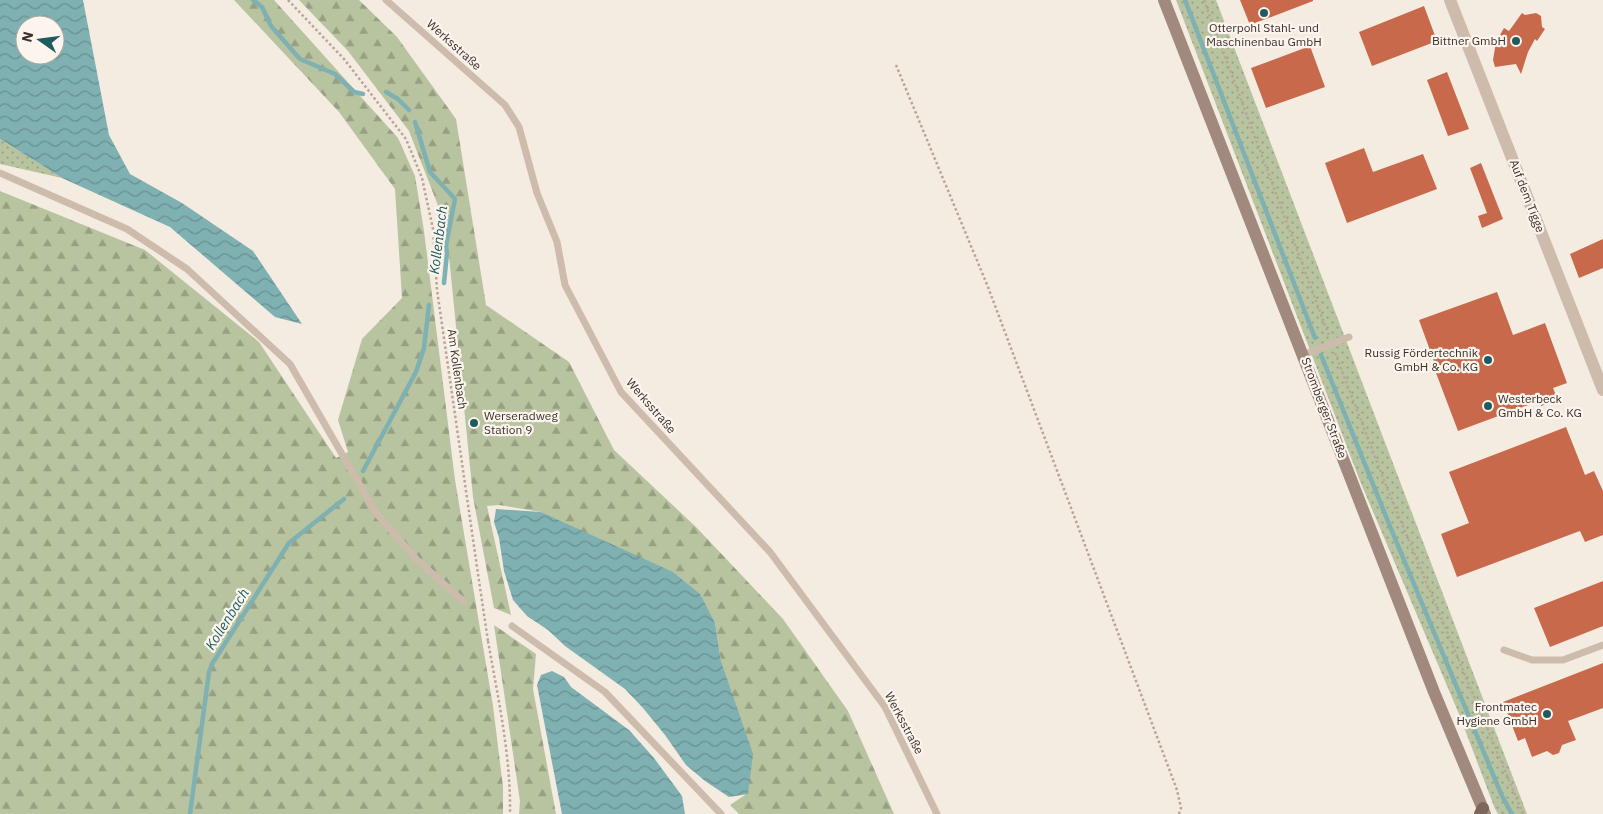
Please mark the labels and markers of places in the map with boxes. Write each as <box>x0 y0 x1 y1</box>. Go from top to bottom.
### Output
marker: Otterpohl Stahl- und Maschinenbau GmbH <box>1258 7 1270 19</box>
place label: Otterpohl Stahl- und Maschinenbau GmbH <box>1206 20 1322 49</box>
place label: Bittner GmbH <box>1432 33 1506 48</box>
marker: Bittner GmbH <box>1510 35 1522 47</box>
place label: Russig Fördertechnik GmbH & Co. KG <box>1365 345 1479 374</box>
marker: Russig Fördertechnik GmbH & Co. KG <box>1482 354 1494 366</box>
place label: Westerbeck GmbH & Co. KG <box>1498 391 1582 420</box>
marker: Westerbeck GmbH & Co. KG <box>1482 400 1494 412</box>
place label: Werseradweg Station 9 <box>484 408 558 437</box>
marker: Werseradweg Station 9 <box>468 417 480 429</box>
place label: Frontmatec Hygiene GmbH <box>1456 699 1537 728</box>
marker: Frontmatec Hygiene GmbH <box>1541 708 1553 720</box>

